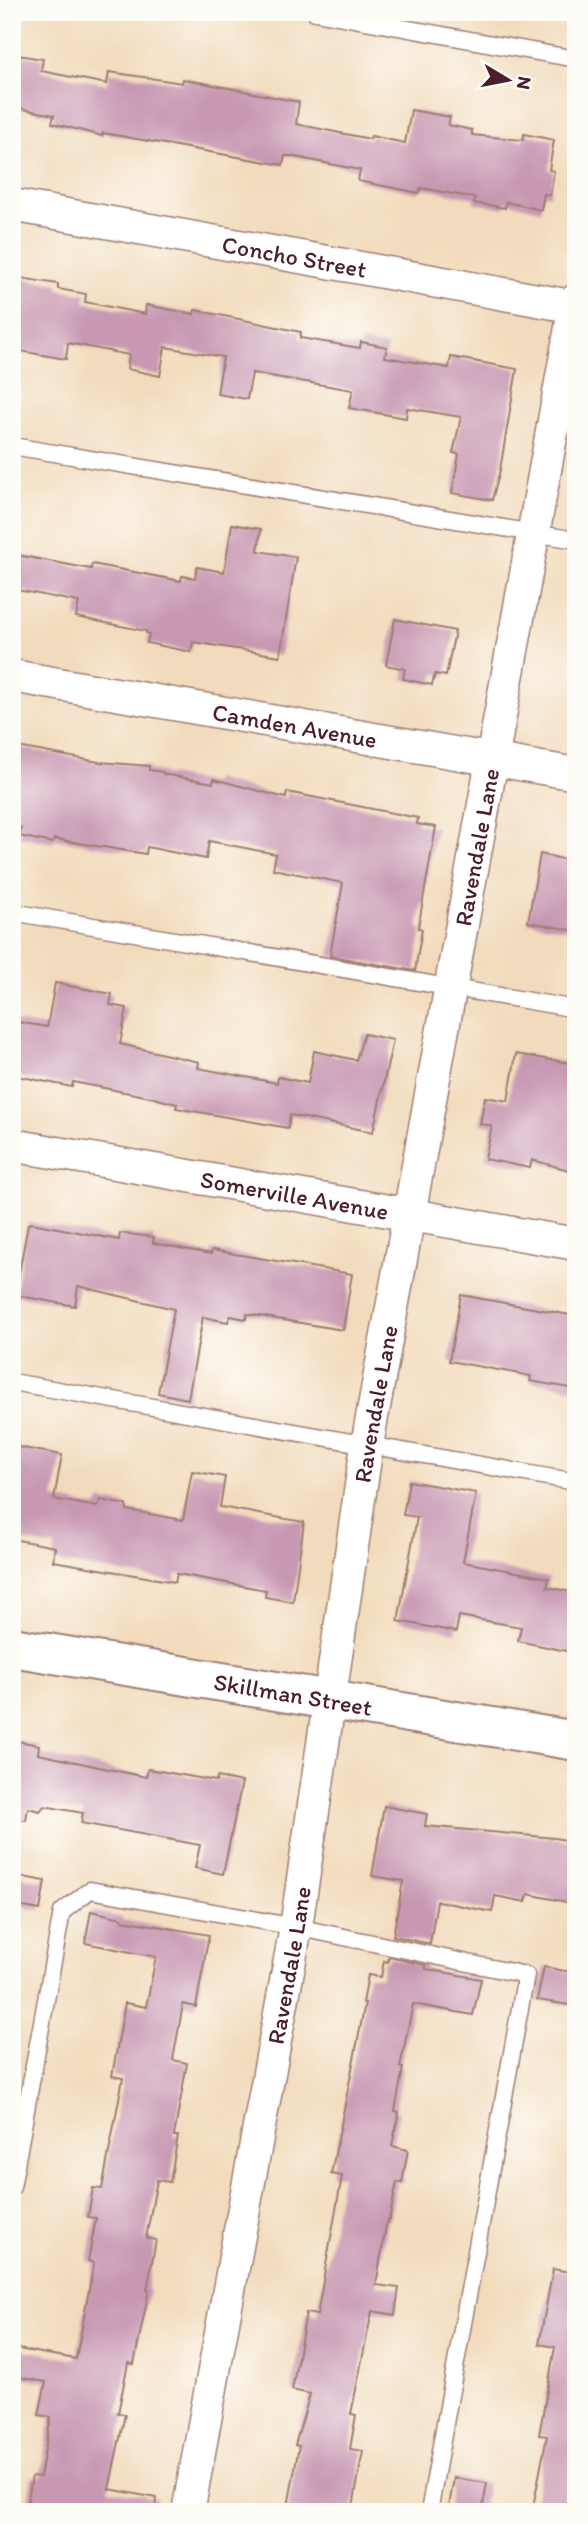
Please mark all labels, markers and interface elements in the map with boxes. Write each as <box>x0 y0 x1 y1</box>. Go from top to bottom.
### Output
north arrow <box>472 46 542 116</box>
text: N <box>512 75 537 91</box>
street label: Concho Street <box>220 229 369 283</box>
street label: Camden Avenue <box>210 697 379 754</box>
street label: Ravendale Lane <box>448 766 505 928</box>
street label: Somerville Avenue <box>198 1164 391 1225</box>
street label: Ravendale Lane <box>347 1323 403 1485</box>
street label: Skillman Street <box>212 1666 374 1721</box>
street label: Ravendale Lane <box>260 1884 316 2046</box>

